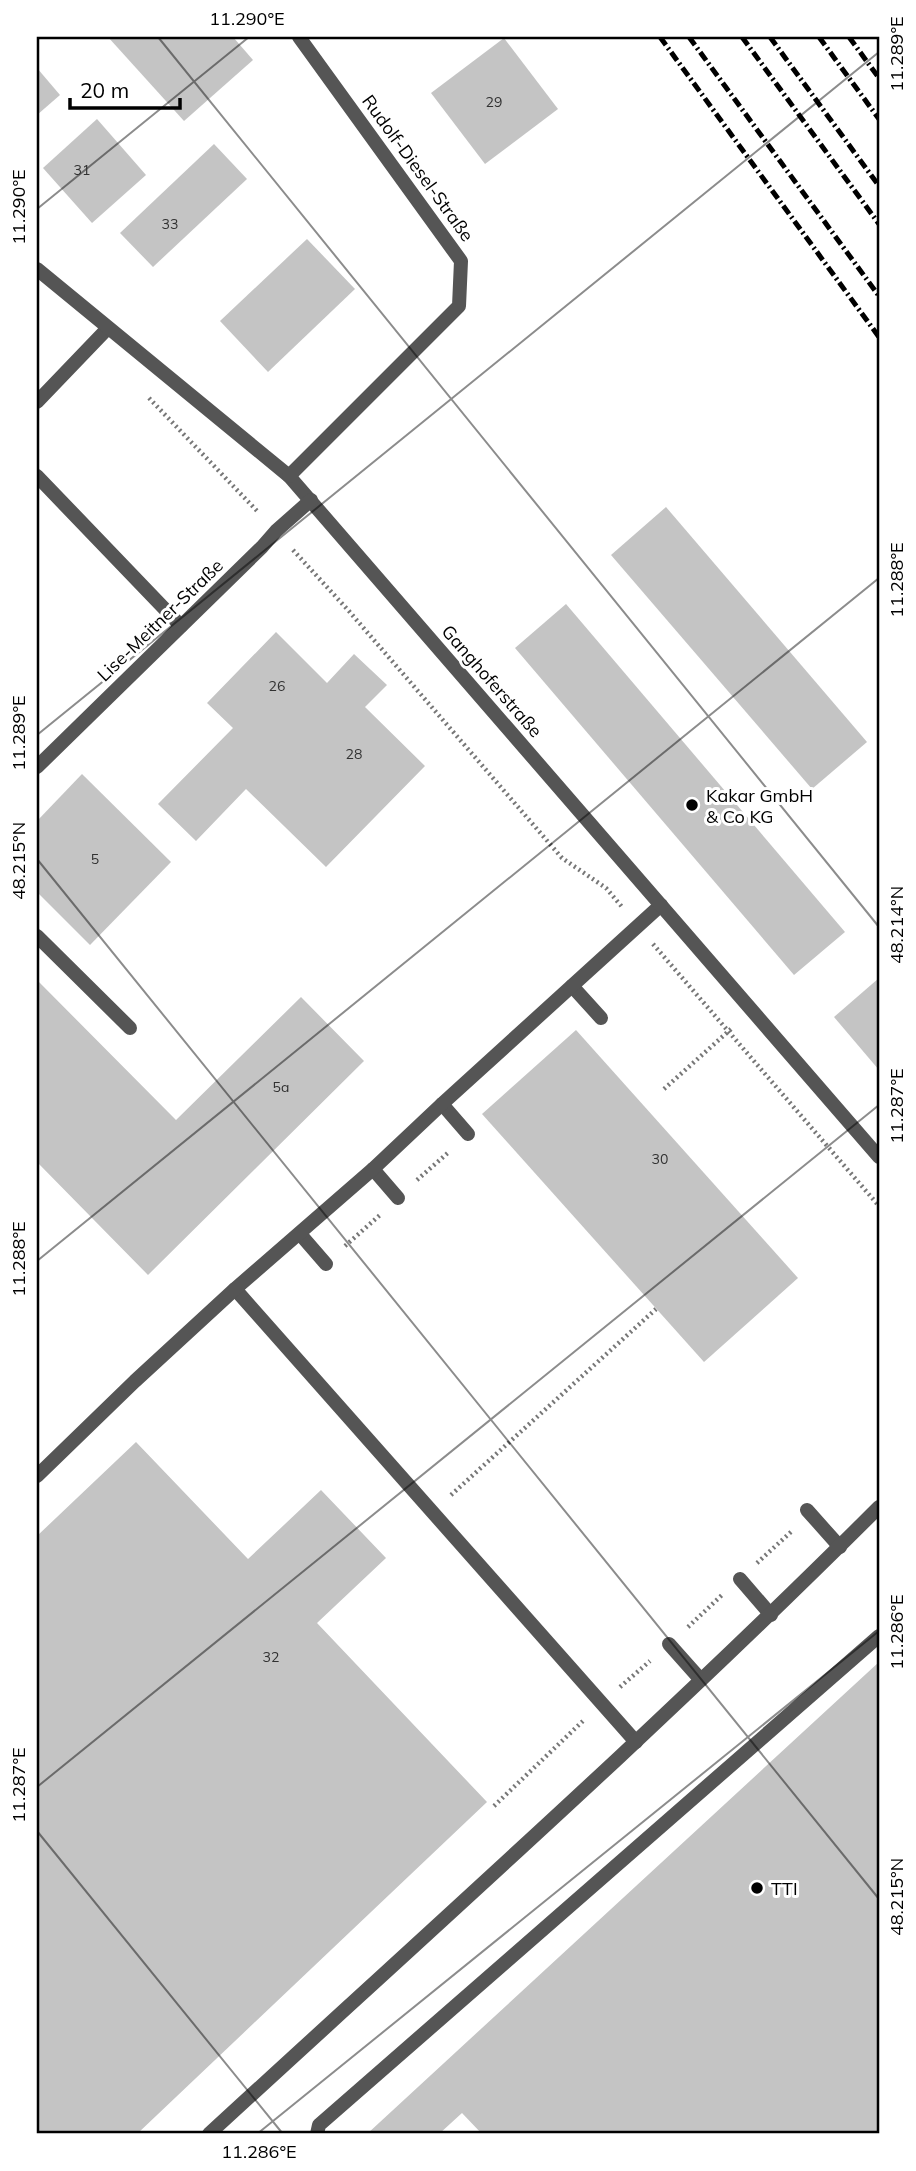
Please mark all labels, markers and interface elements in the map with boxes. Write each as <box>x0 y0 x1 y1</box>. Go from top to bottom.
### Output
text: 11.290°E <box>209 7 285 30</box>
text: 11.289°E <box>885 16 908 92</box>
scale bar <box>70 66 180 110</box>
text: 20 m <box>80 77 129 103</box>
street label: Rudolf-Diesel-Straße <box>357 90 479 246</box>
house number: 29 <box>486 93 502 111</box>
house number: 31 <box>74 161 90 179</box>
text: 11.290°E <box>7 169 30 245</box>
house number: 33 <box>162 215 178 233</box>
text: 11.288°E <box>885 542 908 618</box>
street label: Lise-Meitner-Straße <box>92 554 228 686</box>
street label: Ganghoferstraße <box>437 620 547 742</box>
house number: 26 <box>269 677 285 695</box>
text: 11.289°E <box>7 695 30 771</box>
house number: 28 <box>346 745 362 763</box>
place label: Kakar GmbH & Co KG <box>706 784 813 828</box>
marker: Kakar GmbH & Co KG <box>684 797 700 813</box>
text: 48.215°N <box>7 822 30 900</box>
house number: 5 <box>91 850 99 868</box>
text: 48.214°N <box>885 886 908 964</box>
text: 11.287°E <box>885 1068 908 1144</box>
house number: 5a <box>273 1078 289 1096</box>
house number: 30 <box>652 1150 668 1168</box>
text: 11.288°E <box>7 1221 30 1297</box>
text: 11.286°E <box>885 1594 908 1670</box>
house number: 32 <box>263 1648 279 1666</box>
text: 11.287°E <box>7 1747 30 1823</box>
text: 48.215°N <box>885 1858 908 1936</box>
place label: TTI <box>771 1877 798 1900</box>
marker: TTI <box>749 1880 765 1896</box>
text: 11.286°E <box>221 2140 297 2163</box>

